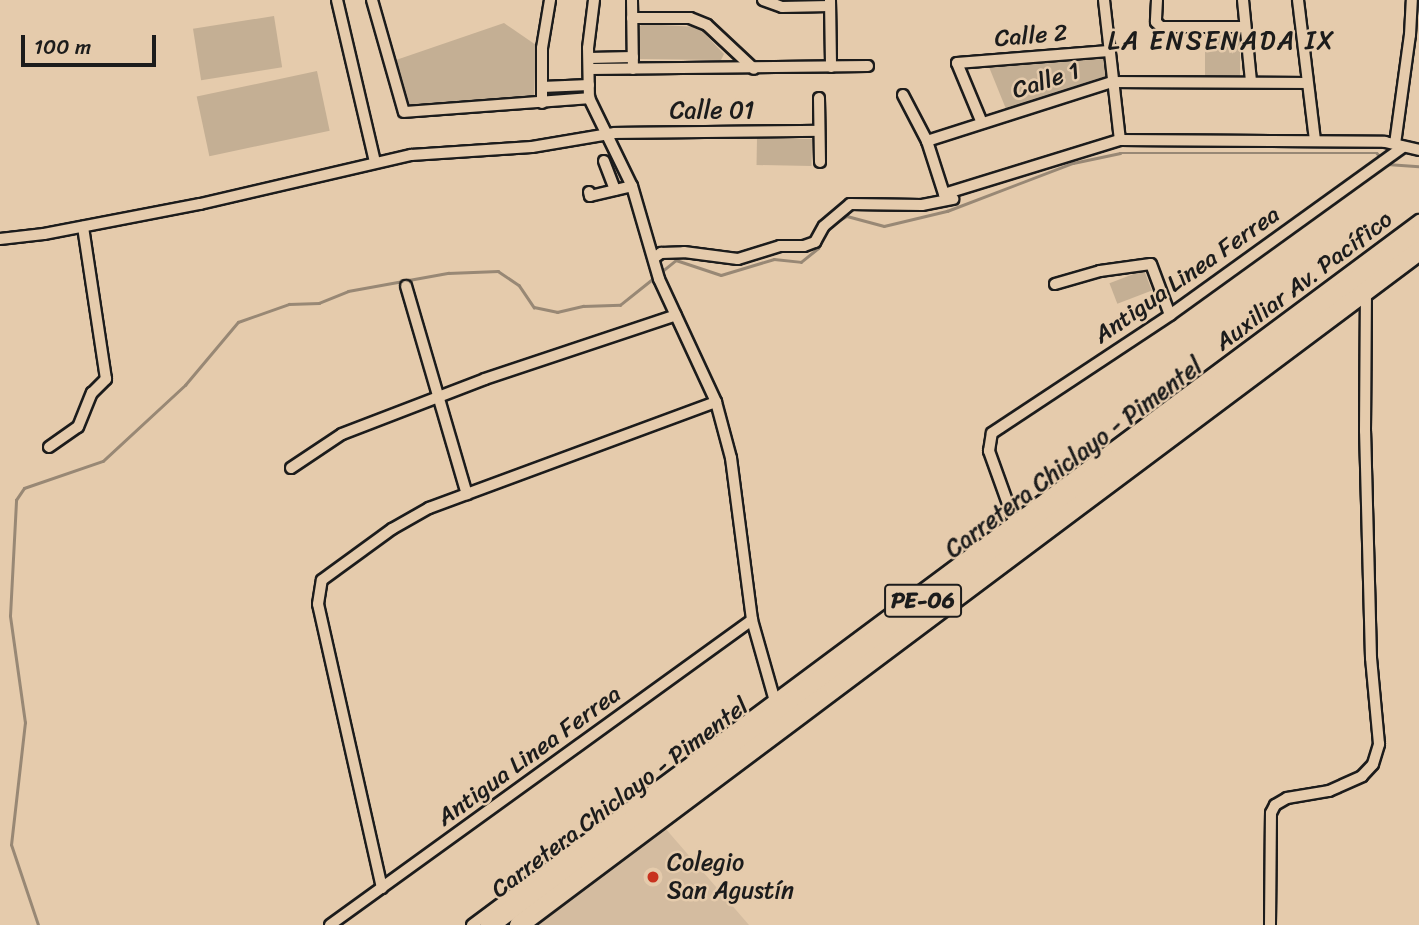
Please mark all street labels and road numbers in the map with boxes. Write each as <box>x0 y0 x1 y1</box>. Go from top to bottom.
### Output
street label: Calle 2 <box>993 18 1069 54</box>
street label: Calle 1 <box>1008 57 1084 105</box>
street label: Calle 01 <box>670 97 754 125</box>
street label: Antigua Linea Ferrea <box>1089 200 1285 350</box>
street label: Auxiliar Av. Pacífico <box>1210 205 1398 357</box>
street label: Carretera Chiclayo - Pimentel <box>940 352 1208 564</box>
road number: PE-06 <box>883 582 963 621</box>
street label: Antigua Linea Ferrea <box>432 680 626 832</box>
street label: Carretera Chiclayo - Pimentel <box>486 692 754 904</box>

